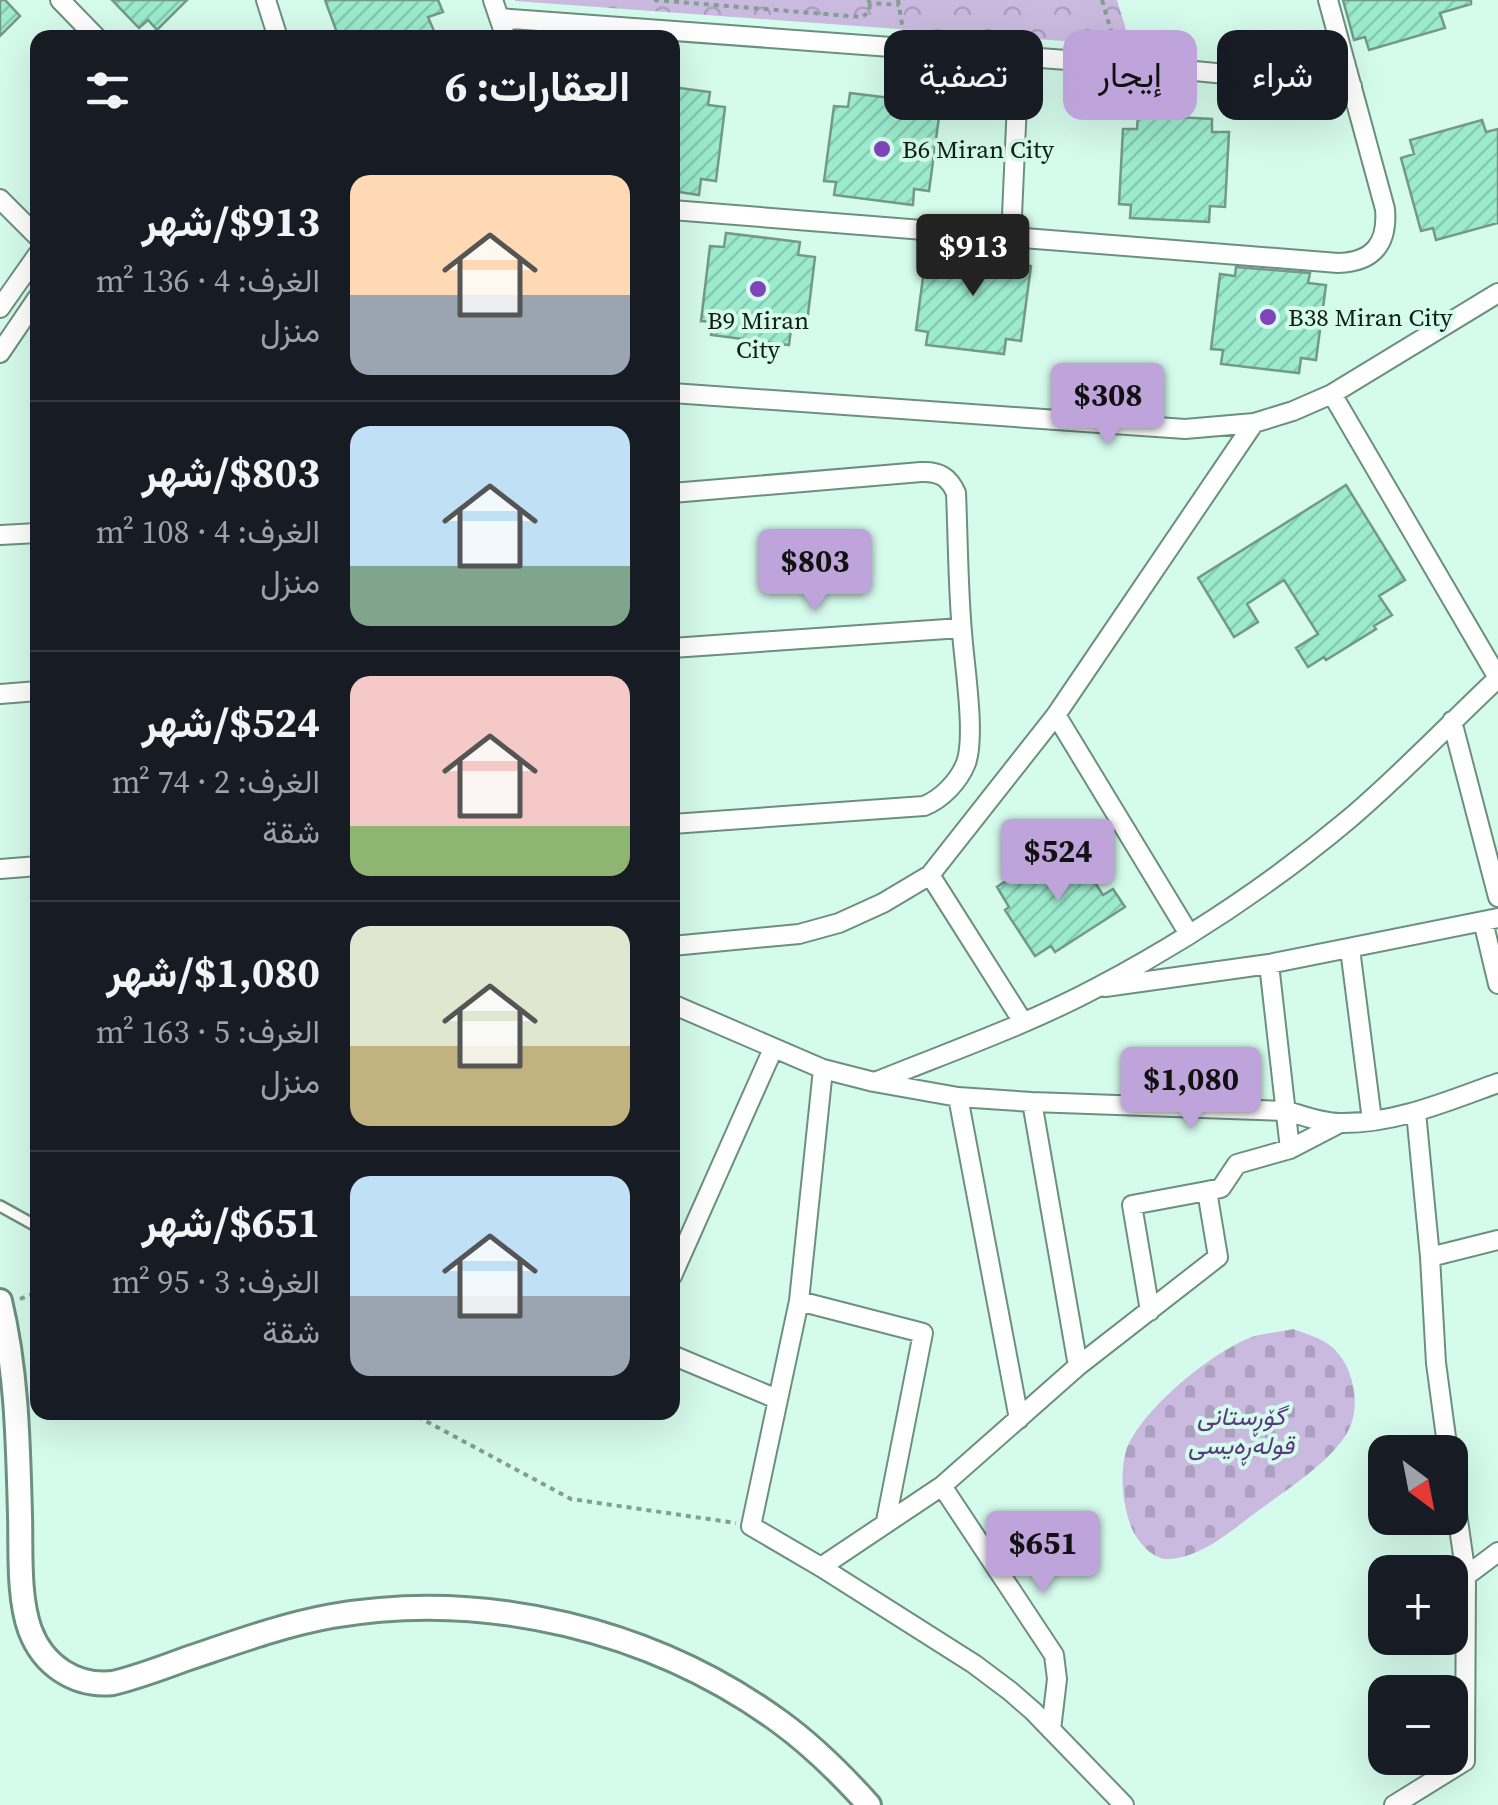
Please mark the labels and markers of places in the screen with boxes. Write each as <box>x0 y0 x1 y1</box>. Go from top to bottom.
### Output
place label: B6 Miran City <box>902 132 1054 166</box>
marker: B6 Miran City <box>871 138 893 160</box>
pin: $913 <box>914 214 1032 299</box>
marker: B9 Miran City <box>747 278 769 300</box>
place label: B38 Miran City <box>1288 300 1453 334</box>
place label: B9 Miran City <box>707 303 809 366</box>
marker: B38 Miran City <box>1257 306 1279 328</box>
pin: $308 <box>1049 363 1167 448</box>
pin: $803 <box>756 529 874 614</box>
pin: $524 <box>999 819 1117 904</box>
pin: $1,080 <box>1110 1047 1272 1132</box>
pin: $651 <box>984 1511 1102 1596</box>

